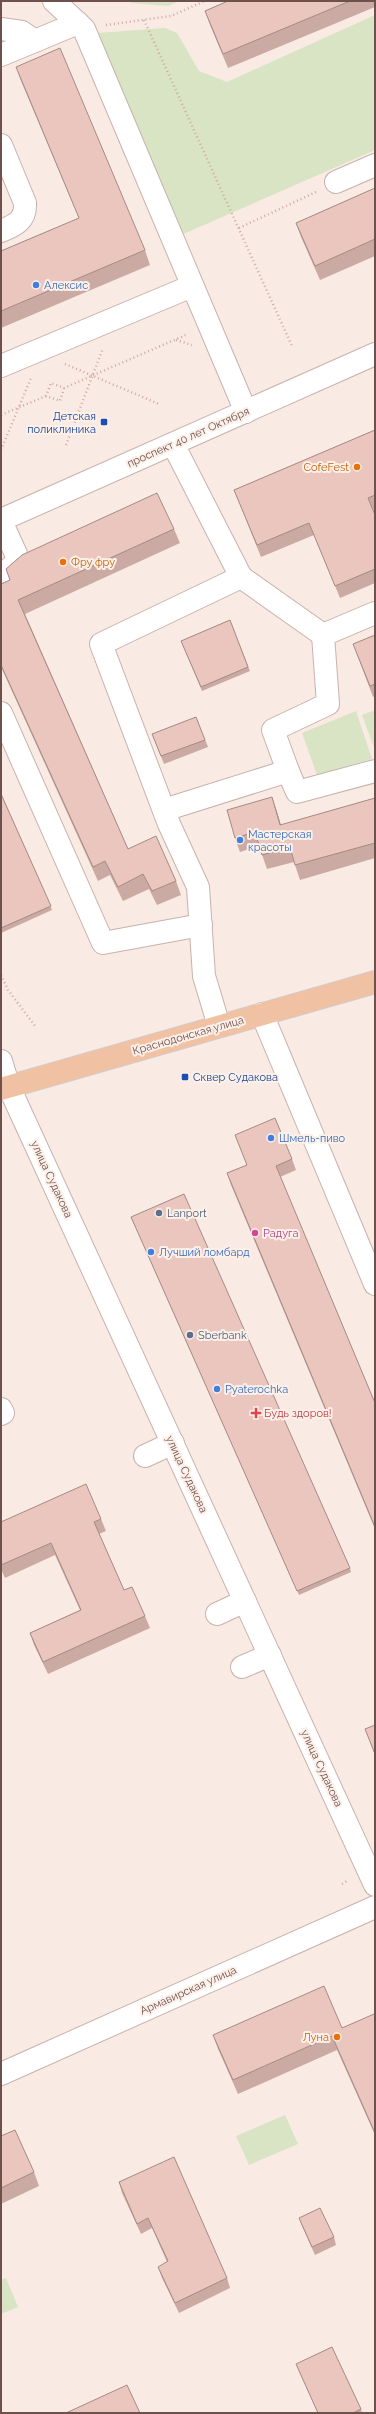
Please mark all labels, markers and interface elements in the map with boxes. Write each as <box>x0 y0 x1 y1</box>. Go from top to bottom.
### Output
place label: Алексис <box>44 279 88 292</box>
marker: Алексис <box>31 280 41 290</box>
street label: проспект 40 лет Октября <box>125 405 251 470</box>
place label: Детская поликлиника <box>27 410 96 436</box>
marker: Детская поликлиника <box>99 417 109 427</box>
place label: CofeFest <box>304 461 349 474</box>
marker: CofeFest <box>352 462 362 472</box>
place label: Фру фру <box>71 556 115 569</box>
marker: Фру фру <box>58 557 68 567</box>
place label: Мастерская красоты <box>248 828 312 854</box>
marker: Мастерская красоты <box>235 835 245 845</box>
street label: Краснодонская улица <box>131 1013 245 1058</box>
place label: Сквер Судакова <box>193 1071 278 1084</box>
marker: Сквер Судакова <box>180 1072 190 1082</box>
place label: Шмель-пиво <box>279 1132 346 1145</box>
marker: Шмель-пиво <box>266 1133 276 1143</box>
street label: улица Судакова <box>28 1139 75 1220</box>
place label: Lanport <box>167 1207 207 1220</box>
marker: Lanport <box>154 1208 164 1218</box>
place label: Радуга <box>263 1227 299 1240</box>
marker: Радуга <box>250 1228 260 1238</box>
place label: Лучший ломбард <box>159 1246 250 1259</box>
marker: Лучший ломбард <box>146 1247 156 1257</box>
place label: Sberbank <box>198 1329 247 1342</box>
marker: Sberbank <box>185 1330 195 1340</box>
place label: Pyaterochka <box>225 1383 288 1396</box>
marker: Pyaterochka <box>212 1384 222 1394</box>
place label: Будь здоров! <box>264 1407 332 1420</box>
marker: Будь здоров! <box>251 1408 261 1418</box>
street label: улица Судакова <box>163 1434 210 1515</box>
street label: улица Судакова <box>298 1728 345 1809</box>
street label: Армавирская улица <box>138 1963 238 2018</box>
place label: Луна <box>303 2031 329 2044</box>
marker: Луна <box>332 2032 342 2042</box>

